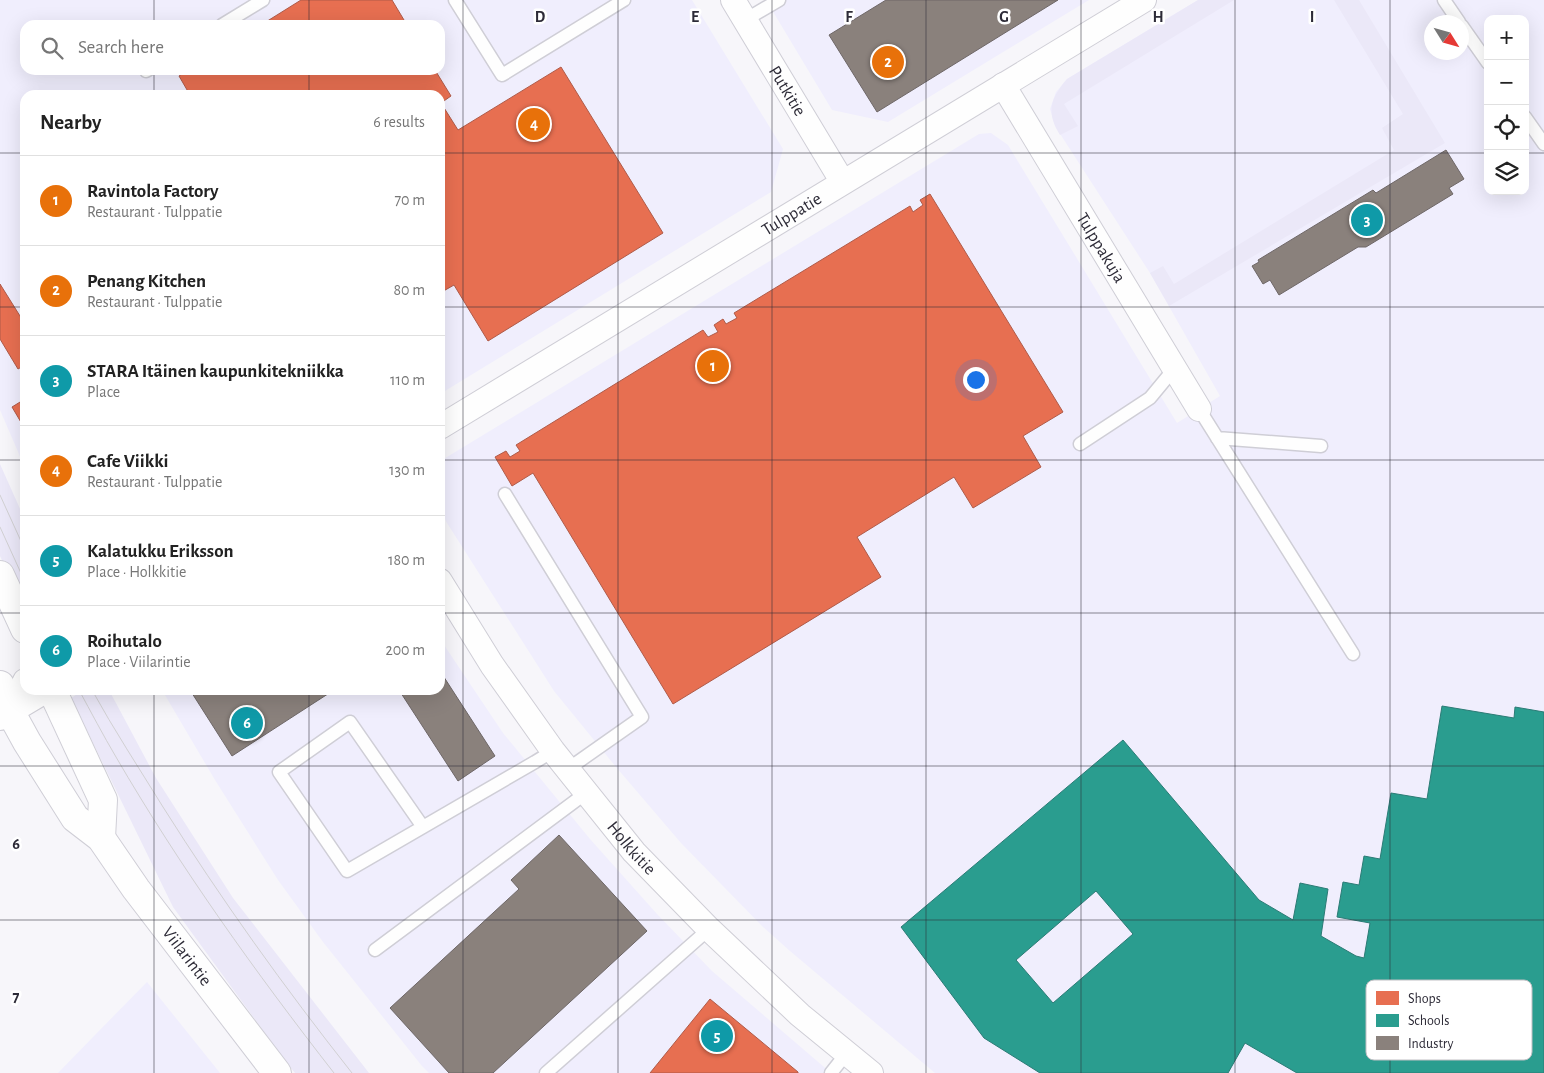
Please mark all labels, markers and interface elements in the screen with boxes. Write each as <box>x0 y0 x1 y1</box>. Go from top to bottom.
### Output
text: D <box>535 9 546 25</box>
text: E <box>691 9 699 25</box>
text: F <box>845 9 853 25</box>
text: G <box>999 9 1009 25</box>
text: H <box>1152 9 1164 25</box>
text: I <box>1310 9 1314 25</box>
north arrow <box>1424 15 1469 60</box>
map controls <box>1484 15 1529 195</box>
button: + <box>1484 15 1529 60</box>
search box <box>20 20 445 75</box>
icon: search <box>38 34 66 62</box>
text: Search here <box>78 38 164 57</box>
pin: 2 <box>872 43 904 81</box>
button: − <box>1484 60 1529 105</box>
street label: Putkitie <box>765 63 809 120</box>
pin: 4 <box>518 105 550 143</box>
button: locate <box>1484 105 1529 150</box>
text: Nearby <box>40 112 101 133</box>
text: 6 results <box>373 114 425 130</box>
button: layers <box>1484 150 1529 195</box>
text: Ravintola Factory <box>87 182 219 201</box>
street label: Tulppatie <box>759 190 825 240</box>
text: 1 <box>53 192 59 208</box>
text: 70 m <box>394 192 425 208</box>
pin: 3 <box>1351 201 1383 239</box>
text: Restaurant · Tulppatie <box>87 204 222 220</box>
street label: Tulppakuja <box>1073 210 1128 286</box>
text: Penang Kitchen <box>87 272 206 291</box>
text: 2 <box>52 282 60 298</box>
text: 80 m <box>394 282 425 298</box>
text: Restaurant · Tulppatie <box>87 294 222 310</box>
pin: 1 <box>697 347 729 385</box>
text: STARA Itäinen kaupunkitekniikka <box>87 362 344 381</box>
your location <box>963 367 989 393</box>
text: 3 <box>53 372 59 388</box>
text: 110 m <box>390 372 425 388</box>
text: Place <box>87 384 120 400</box>
text: Cafe Viikki <box>87 452 169 471</box>
text: 4 <box>52 462 60 478</box>
text: 130 m <box>389 462 425 478</box>
text: Restaurant · Tulppatie <box>87 474 222 490</box>
text: Kalatukku Eriksson <box>87 542 234 561</box>
text: 5 <box>53 552 59 568</box>
text: 180 m <box>388 552 425 568</box>
text: Place · Holkkitie <box>87 564 186 580</box>
text: Roihutalo <box>87 632 162 651</box>
text: 6 <box>52 642 60 658</box>
text: 200 m <box>385 642 425 658</box>
text: Place · Viilarintie <box>87 654 191 670</box>
pin: 6 <box>231 704 263 742</box>
street label: Holkkitie <box>603 818 659 879</box>
text: 6 <box>12 836 20 852</box>
street label: Viilarintie <box>158 923 215 989</box>
legend <box>1366 980 1532 1060</box>
text: 7 <box>13 989 20 1005</box>
text: Shops <box>1408 992 1441 1006</box>
text: Schools <box>1408 1014 1449 1028</box>
pin: 5 <box>701 1017 733 1055</box>
text: Industry <box>1408 1037 1454 1051</box>

